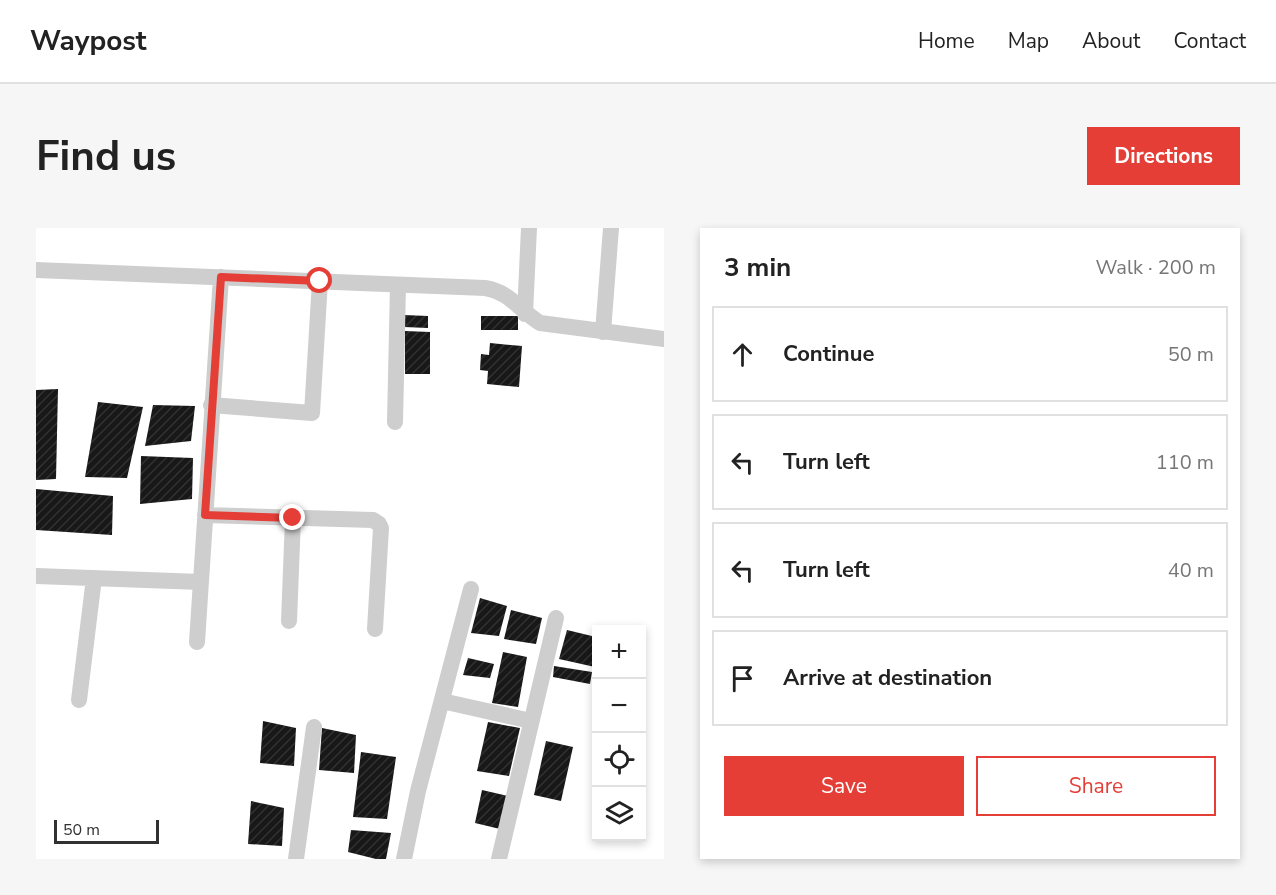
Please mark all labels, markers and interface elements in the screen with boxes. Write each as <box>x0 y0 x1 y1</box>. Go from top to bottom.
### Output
text: Waypost <box>30 22 147 60</box>
text: Home <box>918 27 975 55</box>
text: Map <box>1008 27 1049 55</box>
text: About <box>1082 27 1140 55</box>
text: Contact <box>1173 27 1246 55</box>
button: Directions <box>1087 127 1240 185</box>
text: Find us <box>36 128 176 185</box>
text: 3 min <box>724 250 791 285</box>
text: Walk · 200 m <box>1096 254 1216 281</box>
route start <box>306 267 332 293</box>
icon: ahead <box>726 338 759 371</box>
text: Continue <box>783 339 874 369</box>
text: 50 m <box>1168 341 1214 368</box>
icon: left <box>726 446 759 479</box>
text: Turn left <box>783 447 870 477</box>
text: 110 m <box>1156 449 1214 476</box>
route end <box>279 504 305 530</box>
icon: left <box>726 554 759 587</box>
text: Turn left <box>783 555 870 585</box>
text: 40 m <box>1168 557 1214 584</box>
map controls <box>592 625 646 841</box>
button: + <box>592 625 646 679</box>
icon: arrive <box>726 662 759 695</box>
text: Arrive at destination <box>783 663 992 693</box>
button: − <box>592 679 646 733</box>
button: locate <box>592 733 646 787</box>
button: Save <box>724 756 964 816</box>
button: Share <box>976 756 1216 816</box>
button: layers <box>592 787 646 841</box>
scale bar <box>54 817 159 844</box>
text: 50 m <box>63 819 100 841</box>

